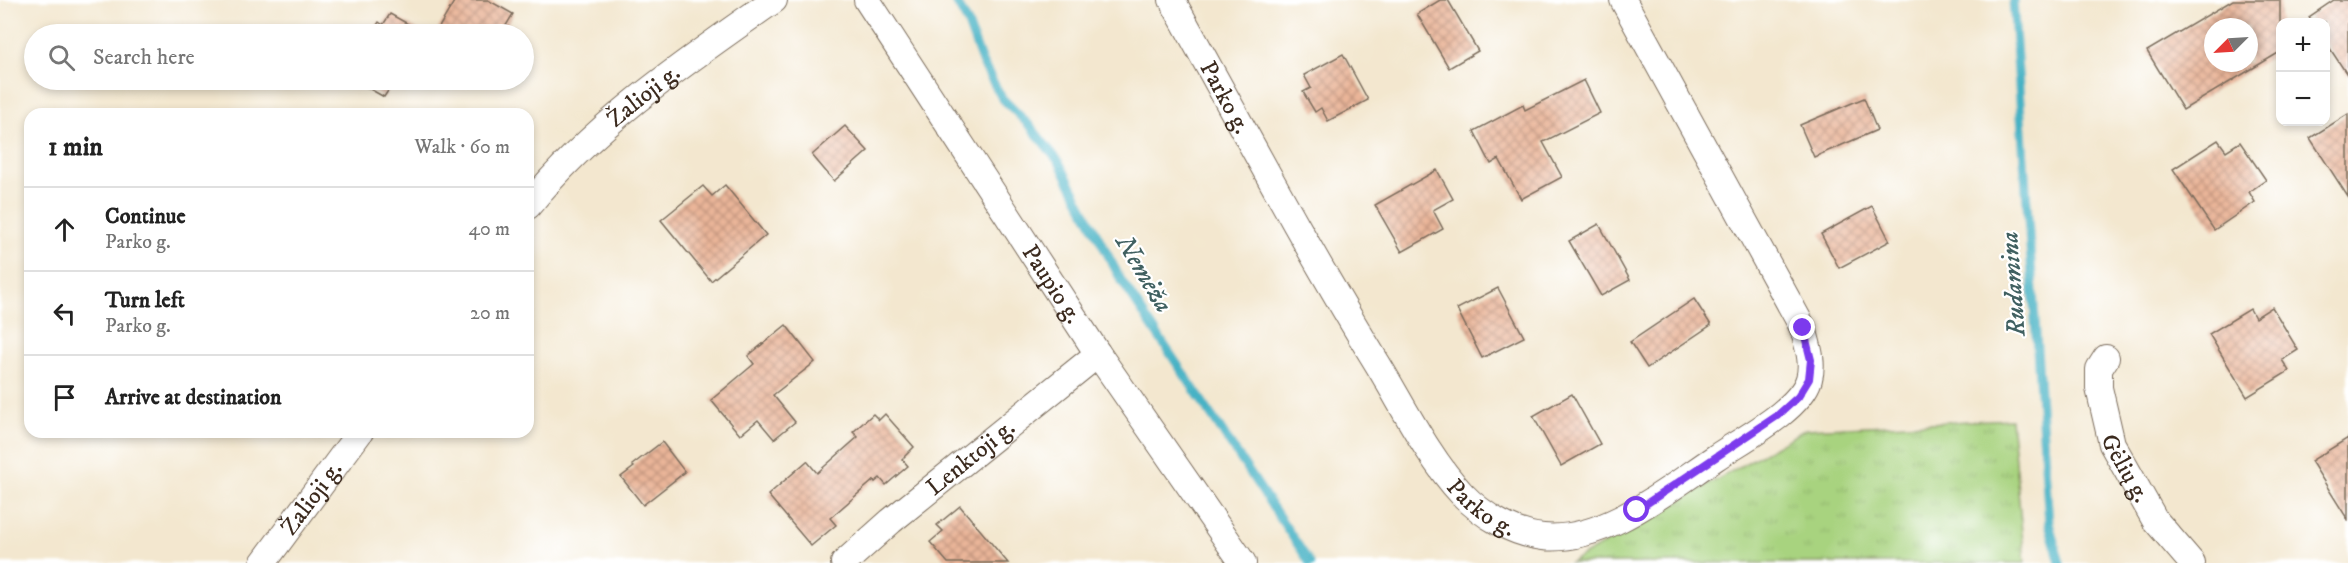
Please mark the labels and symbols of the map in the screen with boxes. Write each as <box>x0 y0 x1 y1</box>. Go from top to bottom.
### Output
north arrow <box>2204 18 2258 72</box>
street label: Parko g. <box>1192 56 1257 139</box>
street label: Žalioji g. <box>600 58 686 134</box>
water label: Nemėža <box>1107 227 1180 319</box>
water label: Rudamina <box>1993 230 2034 339</box>
street label: Paupio g. <box>1015 239 1088 330</box>
route end <box>1789 314 1815 340</box>
street label: Lenktoji g. <box>921 413 1021 503</box>
street label: Gėlių g. <box>2094 431 2156 508</box>
street label: Žalioji g. <box>274 455 349 542</box>
street label: Parko g. <box>1439 473 1519 544</box>
route start <box>1623 496 1649 522</box>

